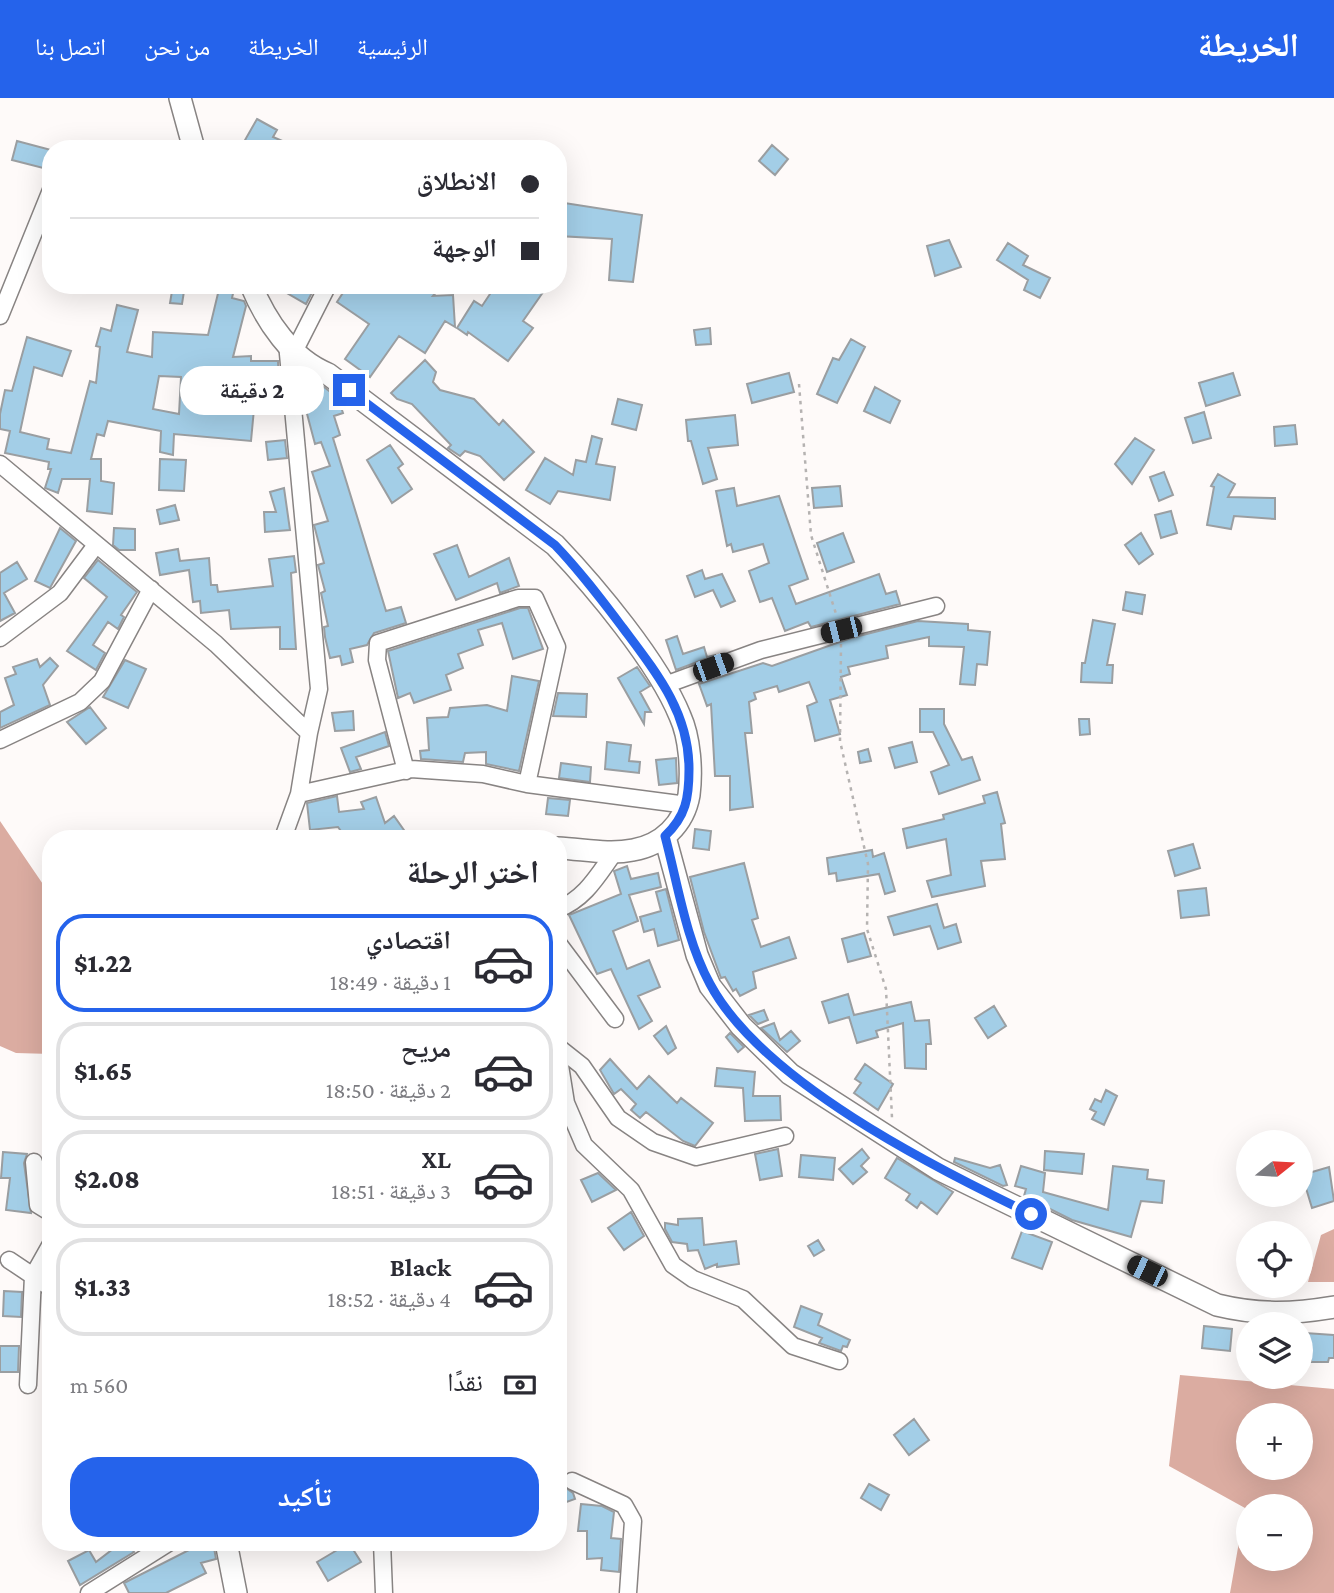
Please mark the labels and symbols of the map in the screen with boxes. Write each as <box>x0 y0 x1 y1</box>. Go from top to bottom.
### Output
callout: 2 دقيقة <box>181 366 324 414</box>
route end <box>333 374 365 406</box>
car <box>819 615 864 645</box>
car <box>690 650 737 684</box>
north arrow <box>1236 1130 1312 1208</box>
route start <box>1015 1198 1047 1230</box>
car <box>1124 1252 1171 1290</box>

